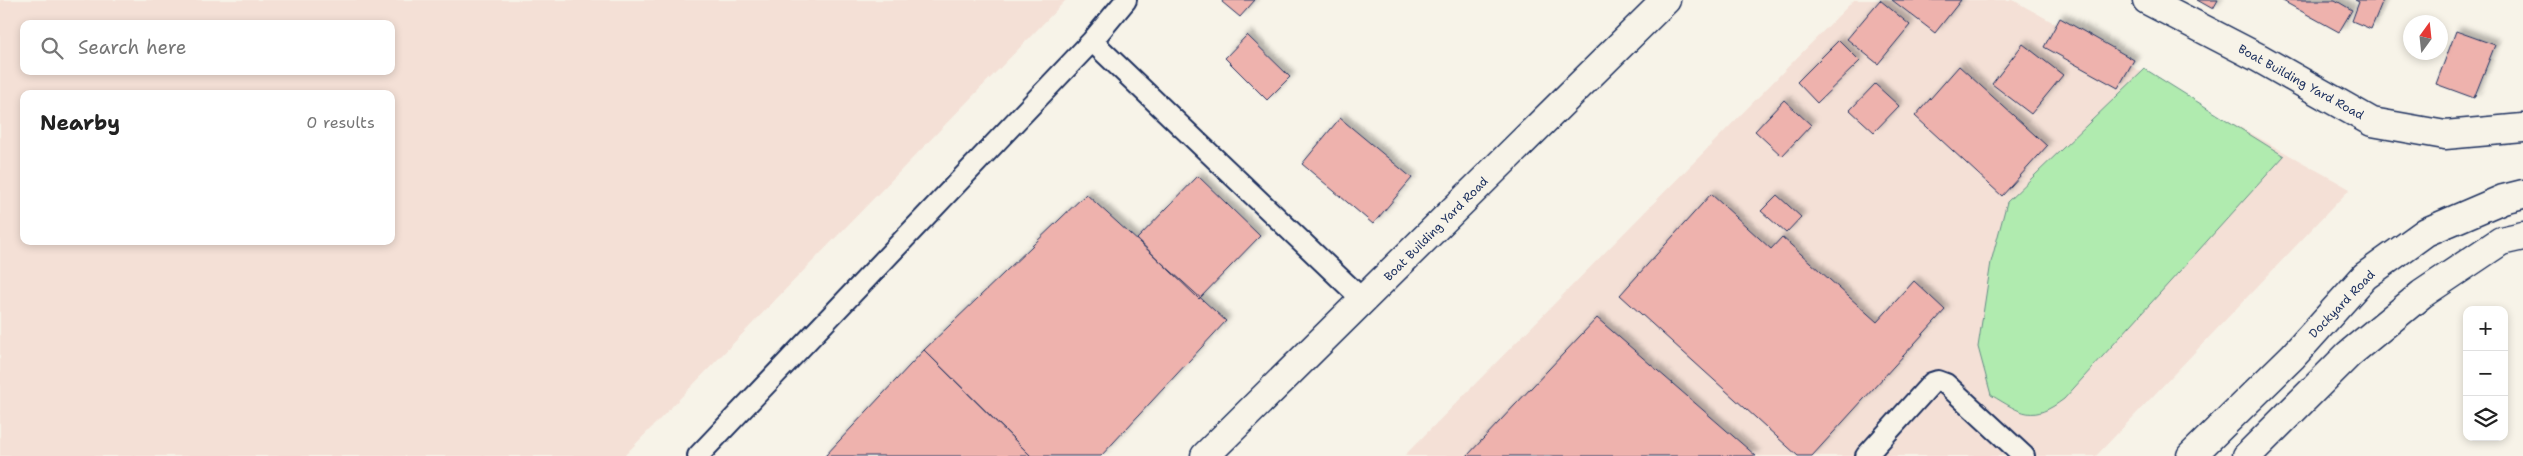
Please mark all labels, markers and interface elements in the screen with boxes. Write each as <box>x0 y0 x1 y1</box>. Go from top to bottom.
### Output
north arrow <box>2403 15 2448 60</box>
search box <box>20 20 395 75</box>
icon: search <box>38 34 66 62</box>
text: Search here <box>78 35 187 60</box>
street label: Boat Building Yard Road <box>2235 41 2367 123</box>
text: Nearby <box>40 109 120 137</box>
text: 0 results <box>306 112 375 133</box>
street label: Boat Building Yard Road <box>1380 173 1492 285</box>
street label: Dockyard Road <box>2305 266 2379 341</box>
map controls <box>2463 306 2508 441</box>
button: + <box>2463 306 2508 351</box>
button: − <box>2463 351 2508 396</box>
button: layers <box>2463 396 2508 441</box>

